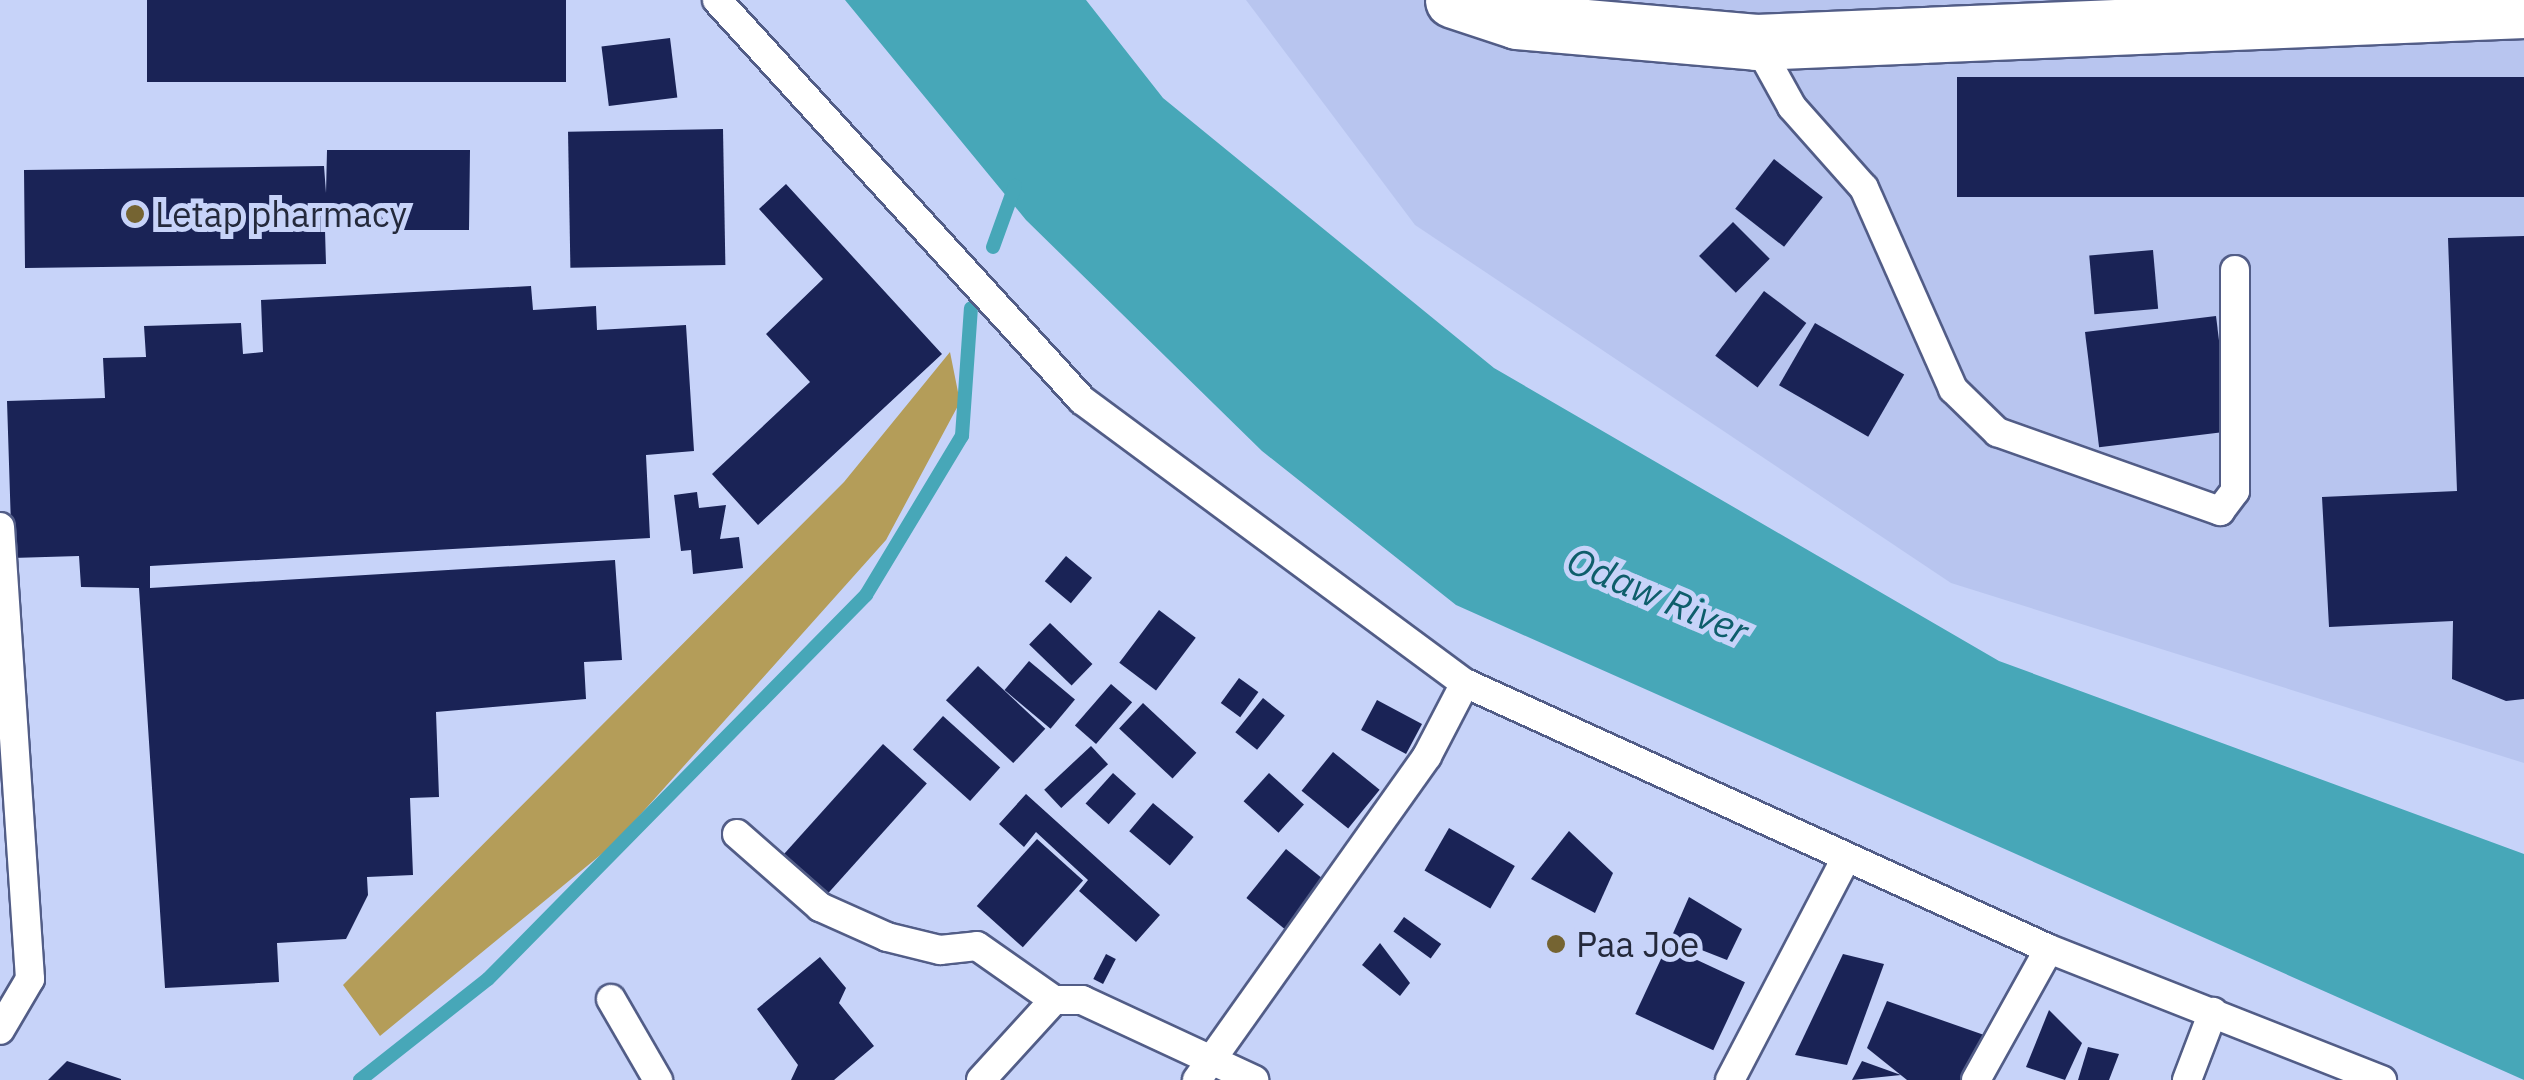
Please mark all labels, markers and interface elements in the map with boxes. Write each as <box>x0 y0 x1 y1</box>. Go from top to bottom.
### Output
place label: Letap pharmacy <box>155 193 407 235</box>
marker: Letap pharmacy <box>124 203 146 225</box>
water label: Odaw River <box>1561 536 1755 654</box>
place label: Paa Joe <box>1576 923 1699 965</box>
marker: Paa Joe <box>1545 933 1567 955</box>

